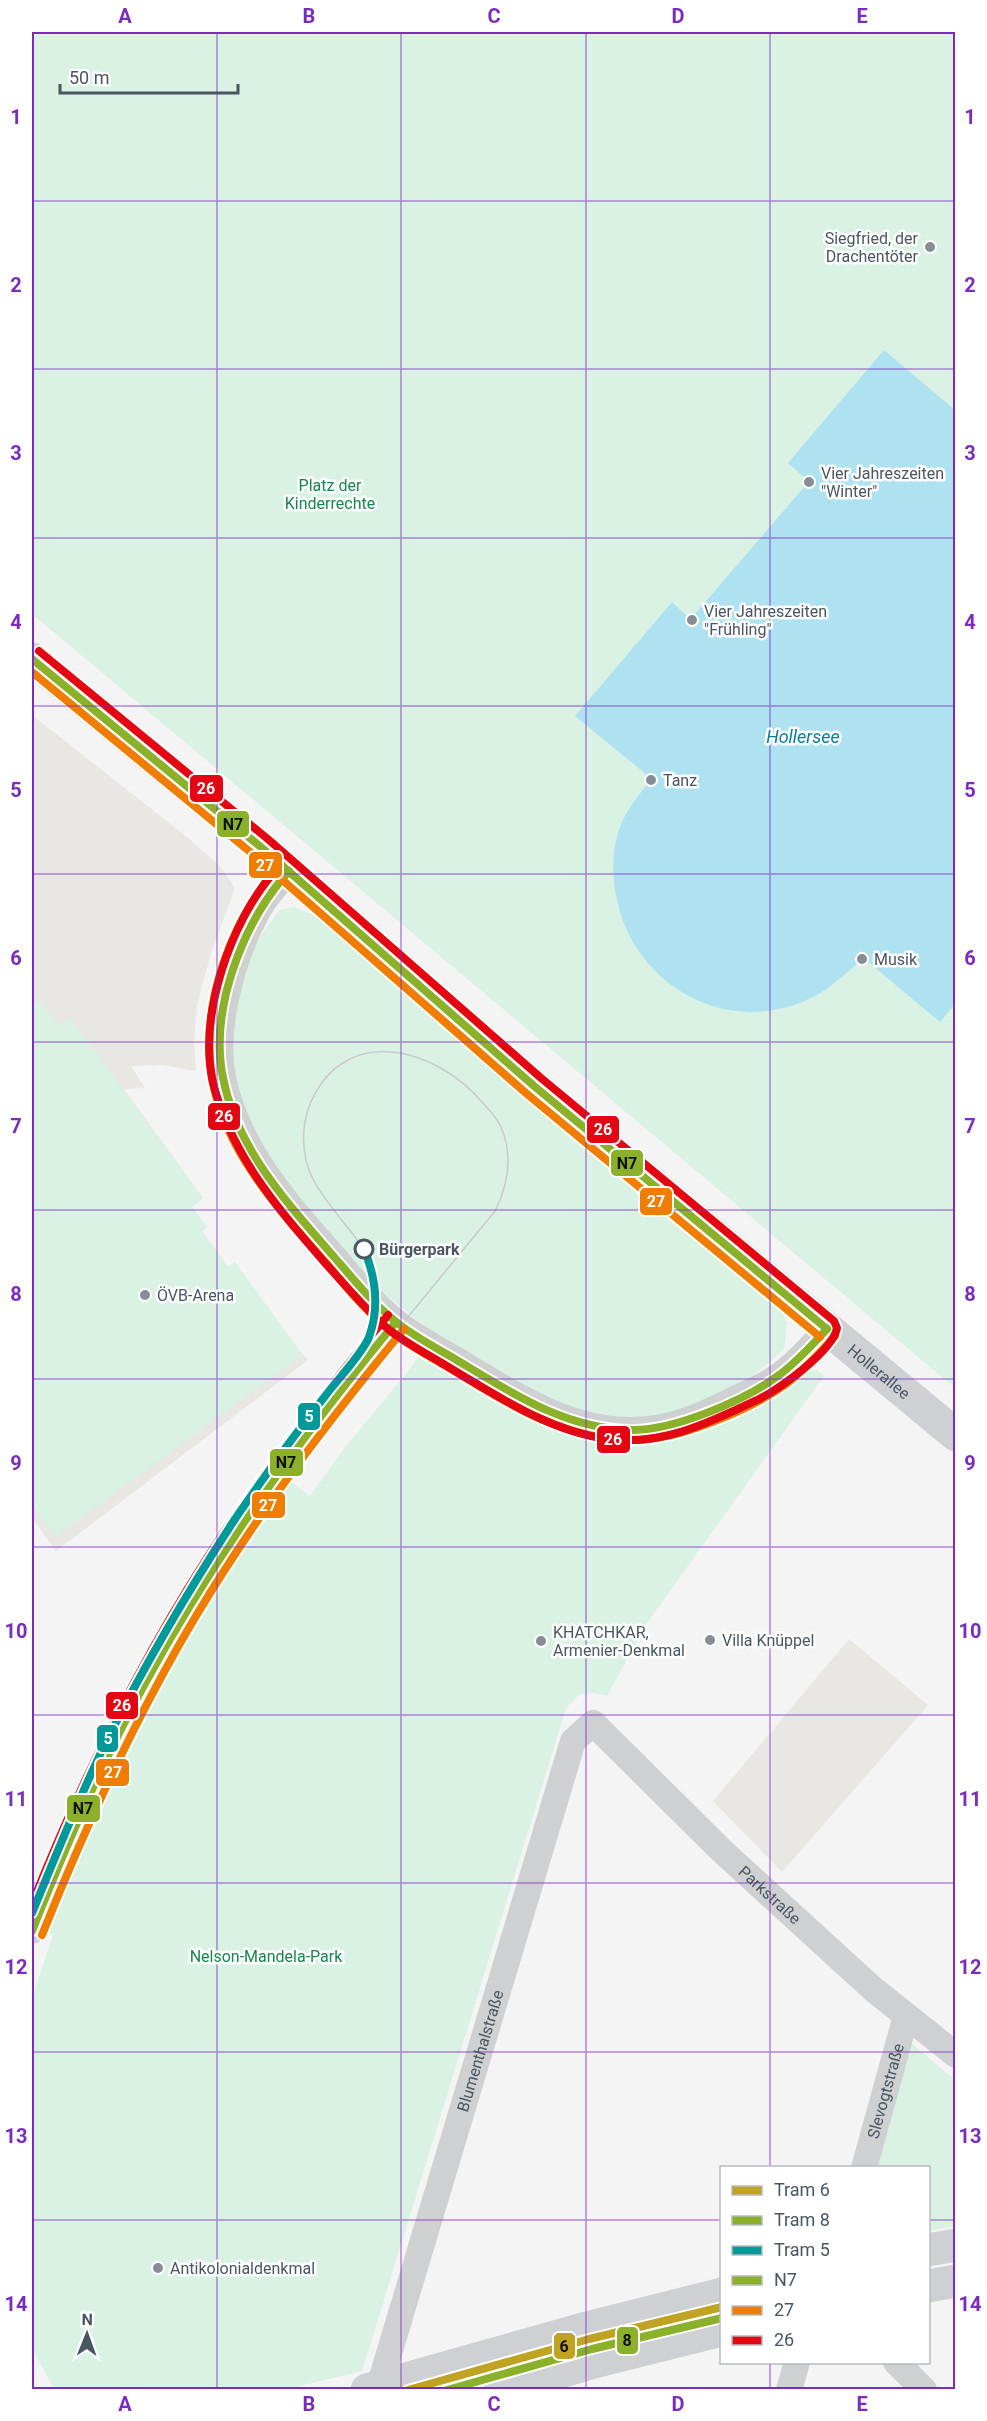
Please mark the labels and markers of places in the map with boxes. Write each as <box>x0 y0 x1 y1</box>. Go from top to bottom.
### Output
place label: Siegfried, der Drachentöter <box>825 229 919 266</box>
marker: Siegfried, der Drachentöter <box>923 240 937 254</box>
place label: Vier Jahreszeiten "Winter" <box>821 464 944 501</box>
marker: Vier Jahreszeiten "Winter" <box>802 475 816 489</box>
place label: Vier Jahreszeiten "Frühling" <box>704 602 827 639</box>
marker: Vier Jahreszeiten "Frühling" <box>685 613 699 627</box>
place label: Tanz <box>663 771 697 790</box>
marker: Tanz <box>644 773 658 787</box>
place label: Musik <box>874 950 918 969</box>
marker: Musik <box>855 952 869 966</box>
marker: Bürgerpark <box>354 1239 374 1259</box>
place label: Bürgerpark <box>379 1240 460 1259</box>
place label: ÖVB-Arena <box>157 1286 234 1305</box>
marker: ÖVB-Arena <box>138 1288 152 1302</box>
place label: KHATCHKAR, Armenier-Denkmal <box>553 1623 685 1660</box>
place label: Villa Knüppel <box>722 1631 814 1650</box>
marker: Villa Knüppel <box>703 1633 717 1647</box>
marker: KHATCHKAR, Armenier-Denkmal <box>534 1634 548 1648</box>
place label: Antikolonialdenkmal <box>170 2259 315 2278</box>
marker: Antikolonialdenkmal <box>151 2261 165 2275</box>

